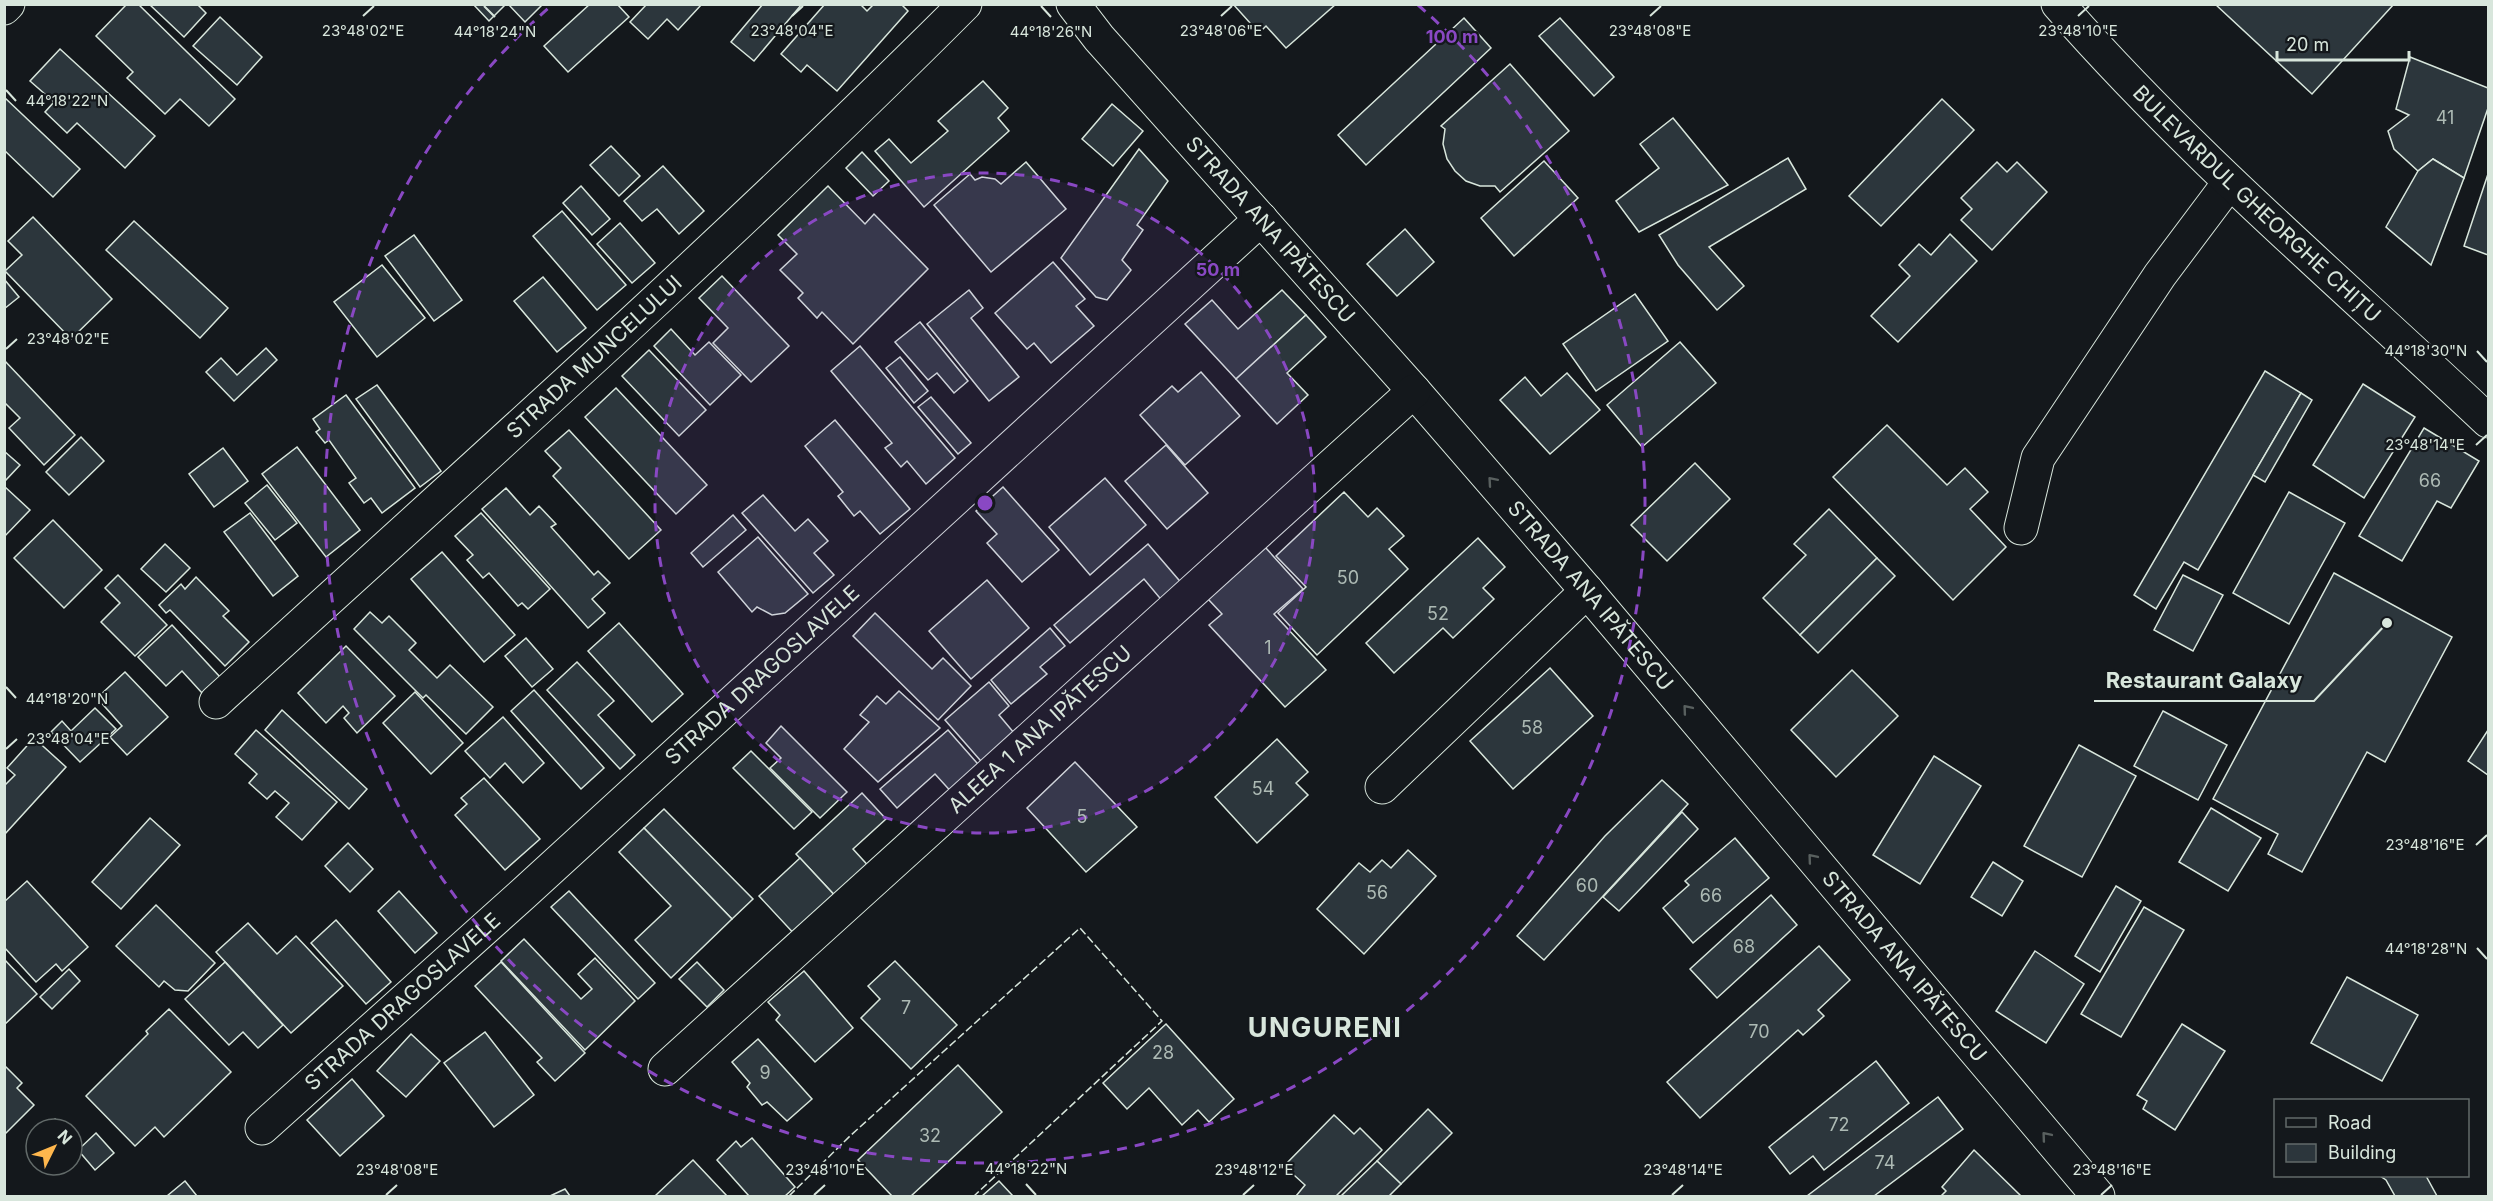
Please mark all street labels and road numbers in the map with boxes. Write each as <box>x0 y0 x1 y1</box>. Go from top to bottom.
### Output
street label: BULEVARDUL GHEORGHE CHIȚU <box>2128 80 2386 327</box>
street label: STRADA ANA IPĂTESCU <box>1181 131 1360 328</box>
street label: STRADA MUNCELULUI <box>501 270 687 443</box>
street label: STRADA ANA IPĂTESCU <box>1503 495 1679 695</box>
street label: STRADA DRAGOSLAVELE <box>660 580 864 770</box>
street label: ALEEA 1 ANA IPĂTESCU <box>943 640 1136 818</box>
street label: STRADA ANA IPĂTESCU <box>1817 866 1992 1067</box>
street label: STRADA DRAGOSLAVELE <box>299 907 505 1096</box>

